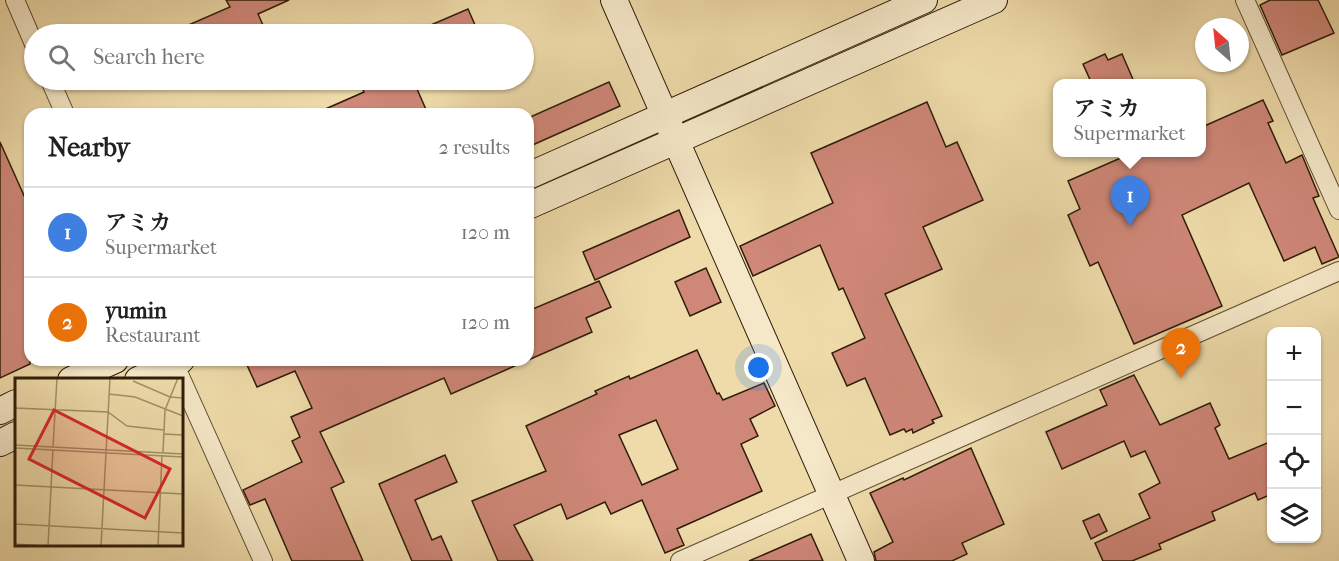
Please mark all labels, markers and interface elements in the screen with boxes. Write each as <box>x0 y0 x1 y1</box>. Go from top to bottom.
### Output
north arrow <box>1195 18 1249 72</box>
search box <box>24 24 534 90</box>
icon: search <box>45 41 78 74</box>
text: Search here <box>93 44 205 70</box>
popup <box>1053 79 1206 157</box>
text: アミカ <box>1073 96 1139 122</box>
text: Supermarket <box>1073 122 1186 145</box>
text: Nearby <box>48 132 130 163</box>
text: 2 results <box>439 136 510 159</box>
pin: 1 <box>1110 176 1150 226</box>
text: アミカ <box>105 210 171 236</box>
text: 1 <box>64 221 71 244</box>
text: 120 m <box>461 221 510 244</box>
text: Supermarket <box>105 236 217 259</box>
text: yumin <box>105 298 167 324</box>
text: 2 <box>62 311 73 334</box>
text: 120 m <box>461 311 510 334</box>
text: Restaurant <box>105 324 201 347</box>
map controls <box>1267 327 1321 543</box>
button: + <box>1267 327 1321 381</box>
pin: 2 <box>1162 328 1200 378</box>
your location <box>744 353 773 382</box>
inset map <box>15 378 183 546</box>
button: − <box>1267 381 1321 435</box>
button: locate <box>1267 435 1321 489</box>
button: layers <box>1267 489 1321 543</box>

